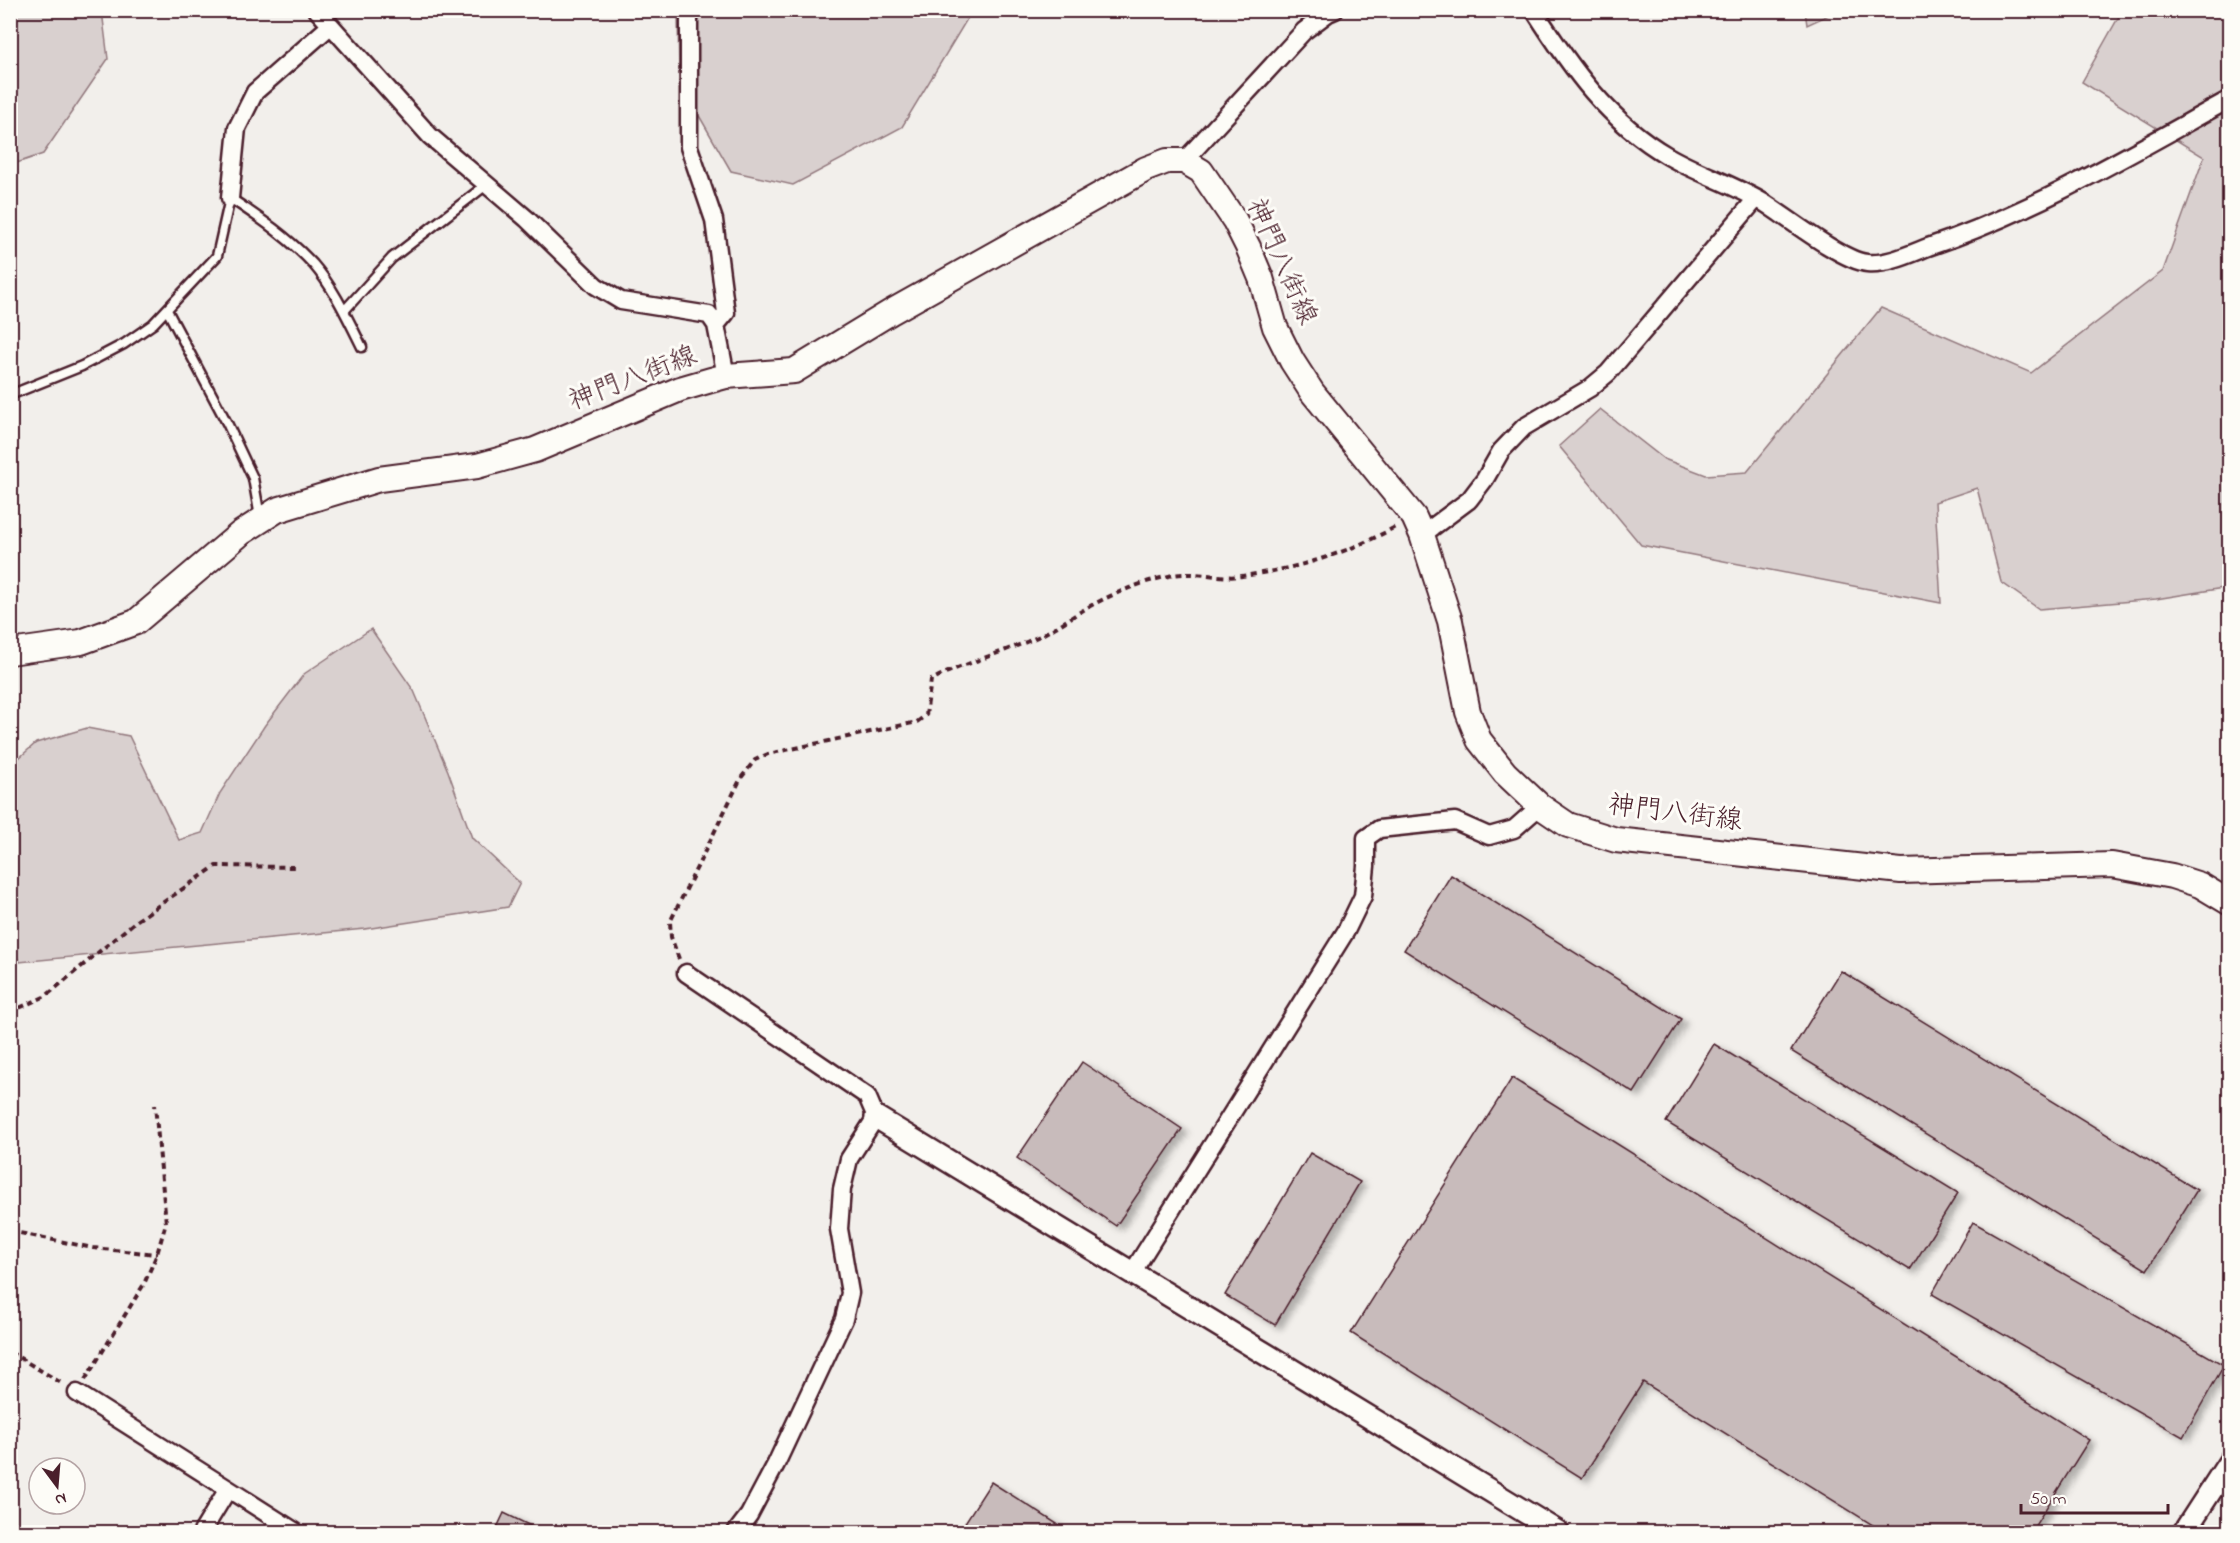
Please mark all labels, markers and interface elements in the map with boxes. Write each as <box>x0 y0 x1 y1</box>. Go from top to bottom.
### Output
street label: 神門八街線 <box>1236 192 1326 332</box>
street label: 神門八街線 <box>563 337 703 421</box>
street label: 神門八街線 <box>1606 786 1744 842</box>
north arrow <box>27 1456 87 1516</box>
scale bar <box>2021 1477 2168 1515</box>
text: N <box>52 1485 69 1512</box>
text: 50 m <box>2030 1487 2067 1513</box>

